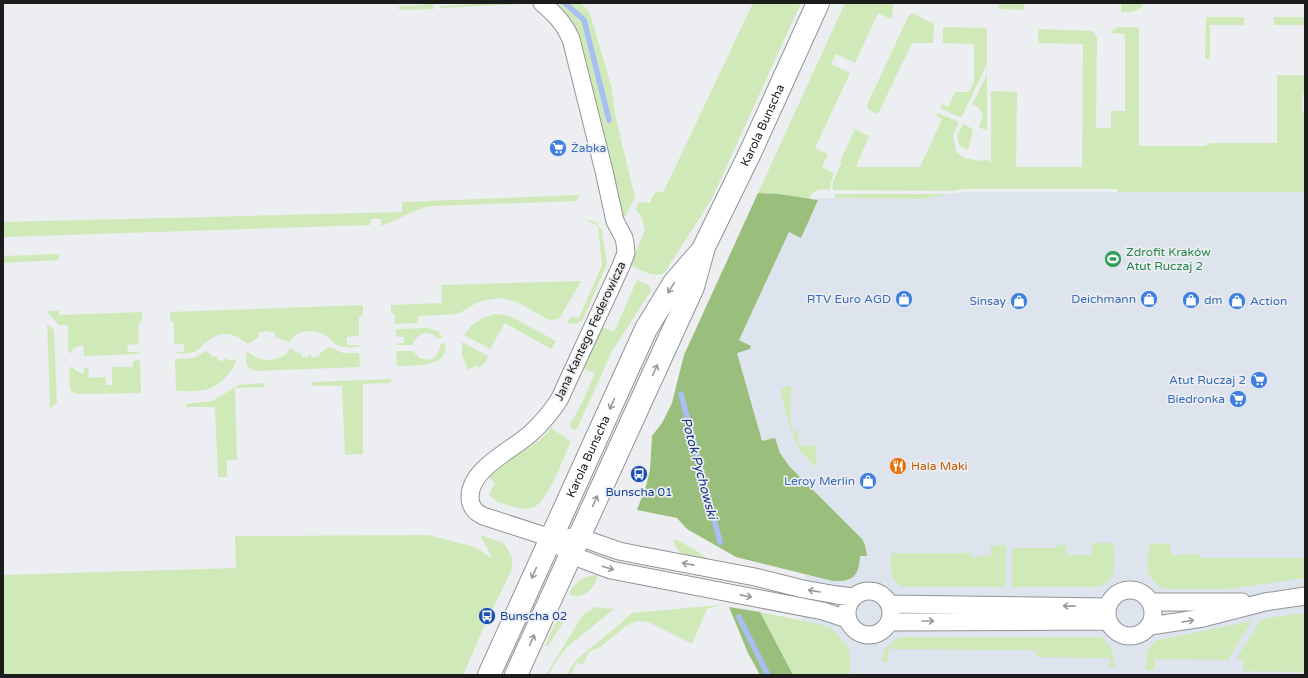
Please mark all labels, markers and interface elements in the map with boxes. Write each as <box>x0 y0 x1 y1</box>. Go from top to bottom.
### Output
street label: Karola Bunscha <box>738 82 787 169</box>
supermarket icon: Żabka <box>548 138 568 158</box>
place label: Żabka <box>571 141 606 155</box>
place label: Zdrofit Kraków Atut Ruczaj 2 <box>1126 245 1211 273</box>
sports icon: Zdrofit Kraków Atut Ruczaj 2 <box>1103 249 1123 269</box>
street label: Jana Kantego Federowicza <box>552 259 628 403</box>
one-way arrow <box>666 282 674 294</box>
shop icon: RTV Euro AGD <box>894 289 914 309</box>
shop icon: Deichmann <box>1139 289 1159 309</box>
shop icon: dm <box>1181 290 1201 310</box>
shop icon: Sinsay <box>1009 291 1029 311</box>
shop icon: Action <box>1227 291 1247 311</box>
place label: RTV Euro AGD <box>807 292 891 306</box>
place label: Deichmann <box>1071 292 1136 306</box>
place label: dm <box>1204 293 1223 307</box>
place label: Sinsay <box>970 294 1007 308</box>
place label: Action <box>1250 294 1287 308</box>
one-way arrow <box>652 365 659 377</box>
supermarket icon: Atut Ruczaj 2 <box>1249 370 1269 390</box>
place label: Atut Ruczaj 2 <box>1169 373 1246 387</box>
supermarket icon: Biedronka <box>1228 389 1248 409</box>
place label: Biedronka <box>1167 392 1225 406</box>
one-way arrow <box>608 397 615 409</box>
street label: Karola Bunscha <box>564 413 613 500</box>
water label: Potok Pychowski <box>678 416 721 523</box>
restaurant icon: Hala Maki <box>888 456 908 476</box>
place label: Hala Maki <box>911 459 968 473</box>
bus stop icon: Bunscha 01 <box>629 464 649 484</box>
shop icon: Leroy Merlin <box>858 471 878 491</box>
place label: Leroy Merlin <box>784 474 855 488</box>
place label: Bunscha 01 <box>605 485 673 499</box>
one-way arrow <box>592 496 599 508</box>
one-way arrow <box>682 560 695 568</box>
one-way arrow <box>601 565 614 572</box>
one-way arrow <box>530 567 538 579</box>
one-way arrow <box>808 587 821 595</box>
one-way arrow <box>740 592 753 600</box>
one-way arrow <box>1063 602 1076 610</box>
bus stop icon: Bunscha 02 <box>477 606 497 626</box>
place label: Bunscha 02 <box>500 609 567 623</box>
one-way arrow <box>921 617 934 625</box>
one-way arrow <box>1181 617 1194 625</box>
one-way arrow <box>529 634 536 646</box>

